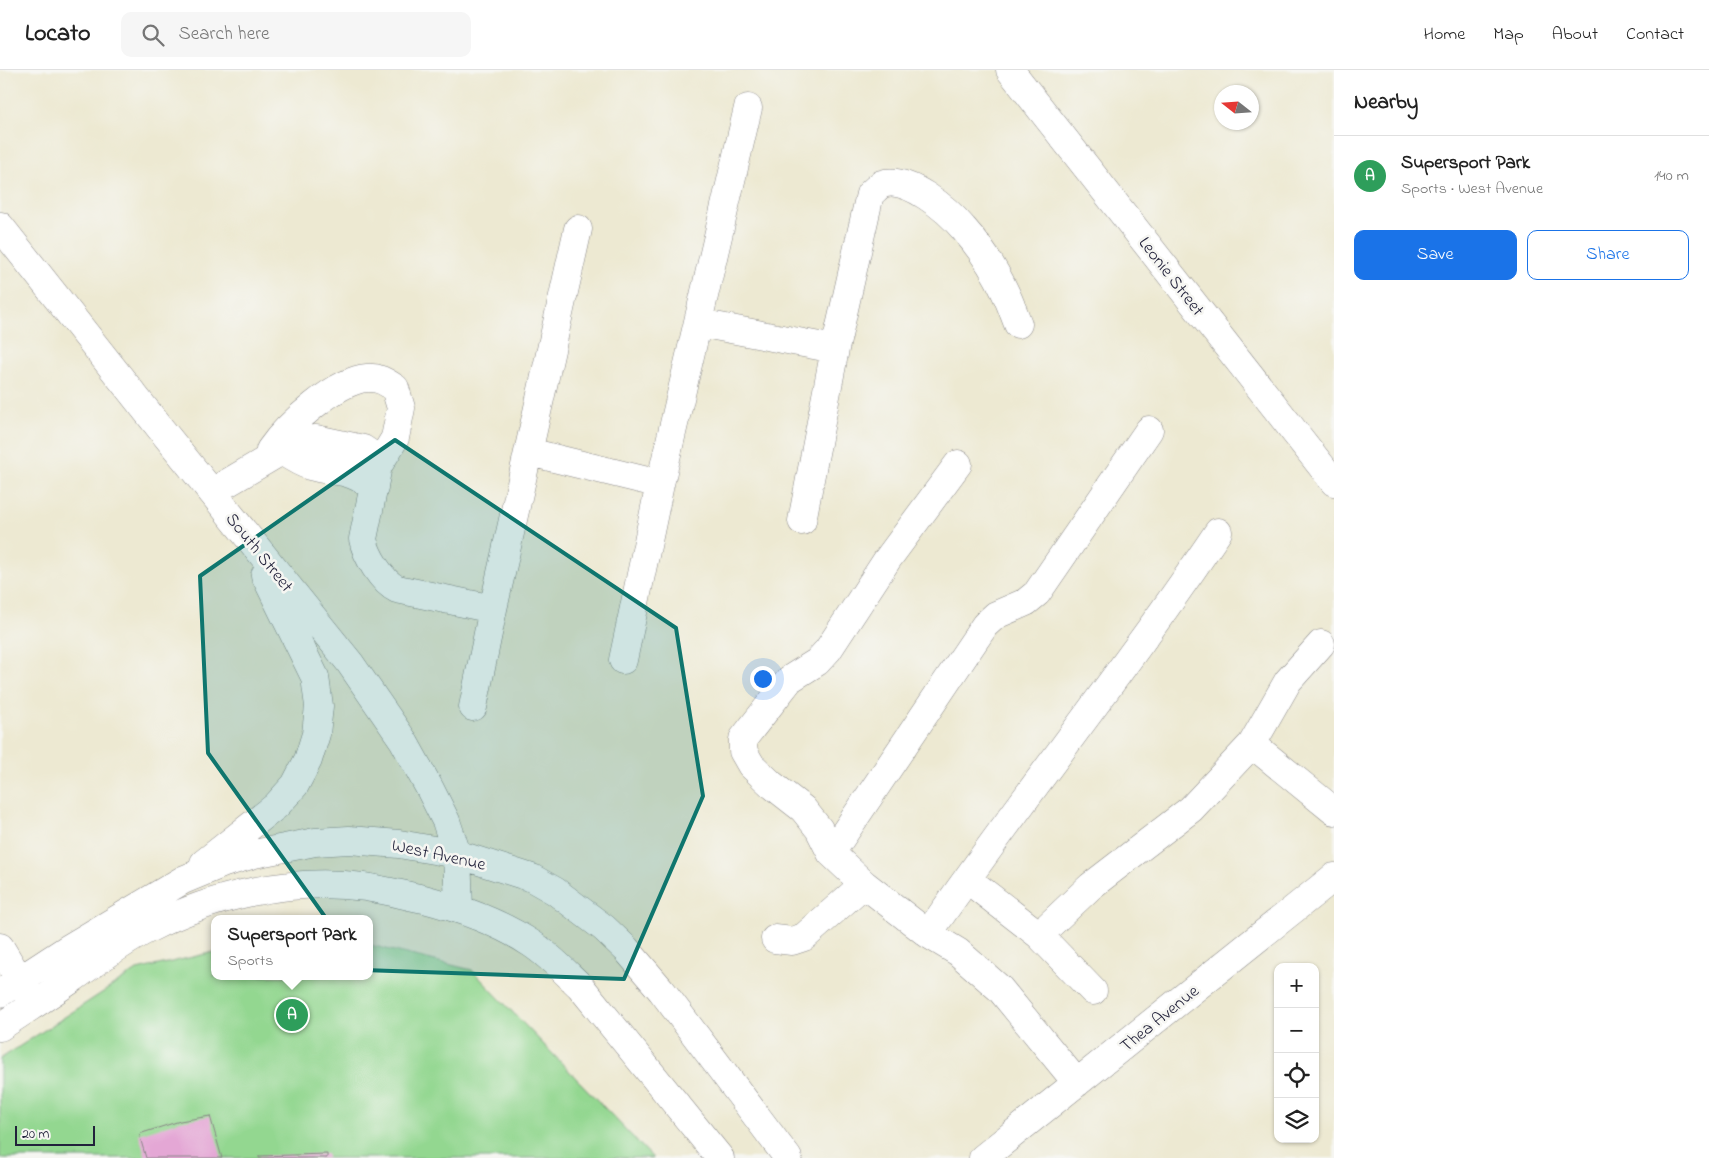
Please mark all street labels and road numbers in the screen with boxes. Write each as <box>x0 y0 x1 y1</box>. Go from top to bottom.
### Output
street label: Leonie Street <box>1131 232 1210 322</box>
street label: South Street <box>218 508 299 599</box>
street label: West Avenue <box>389 833 489 879</box>
street label: Thea Avenue <box>1115 979 1206 1060</box>

